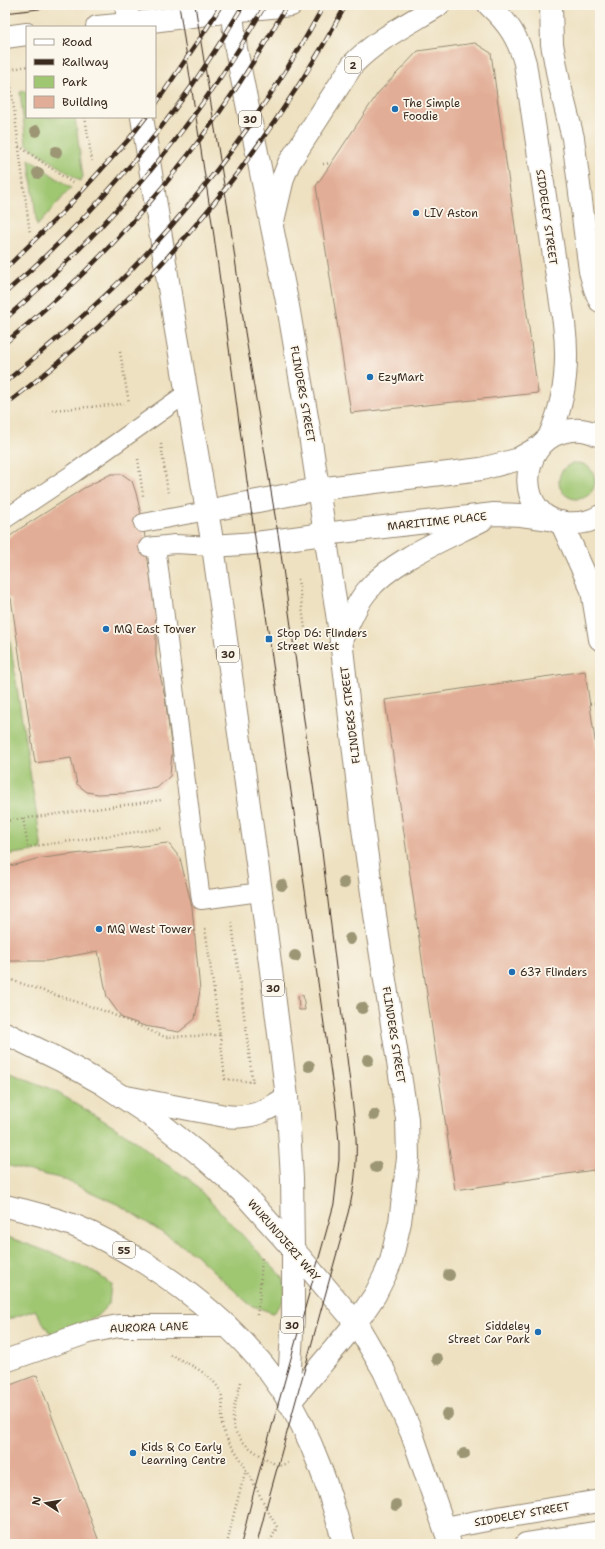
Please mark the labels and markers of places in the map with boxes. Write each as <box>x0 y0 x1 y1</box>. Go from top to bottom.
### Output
place label: The Simple Foodie <box>403 96 460 124</box>
marker: The Simple Foodie <box>390 104 400 114</box>
place label: LIV Aston <box>424 206 478 221</box>
marker: LIV Aston <box>411 208 421 218</box>
place label: EzyMart <box>378 370 424 385</box>
marker: EzyMart <box>365 372 375 382</box>
place label: MQ East Tower <box>114 622 196 637</box>
marker: MQ East Tower <box>101 624 111 634</box>
place label: Stop D6: Flinders Street West <box>277 626 367 654</box>
marker: Stop D6: Flinders Street West <box>264 634 274 644</box>
place label: MQ West Tower <box>107 922 192 937</box>
marker: MQ West Tower <box>94 924 104 934</box>
place label: 637 Flinders <box>520 965 587 980</box>
marker: 637 Flinders <box>507 967 517 977</box>
place label: Siddeley Street Car Park <box>448 1319 530 1347</box>
marker: Siddeley Street Car Park <box>533 1327 543 1337</box>
place label: Kids & Co Early Learning Centre <box>141 1440 226 1468</box>
marker: Kids & Co Early Learning Centre <box>128 1448 138 1458</box>

